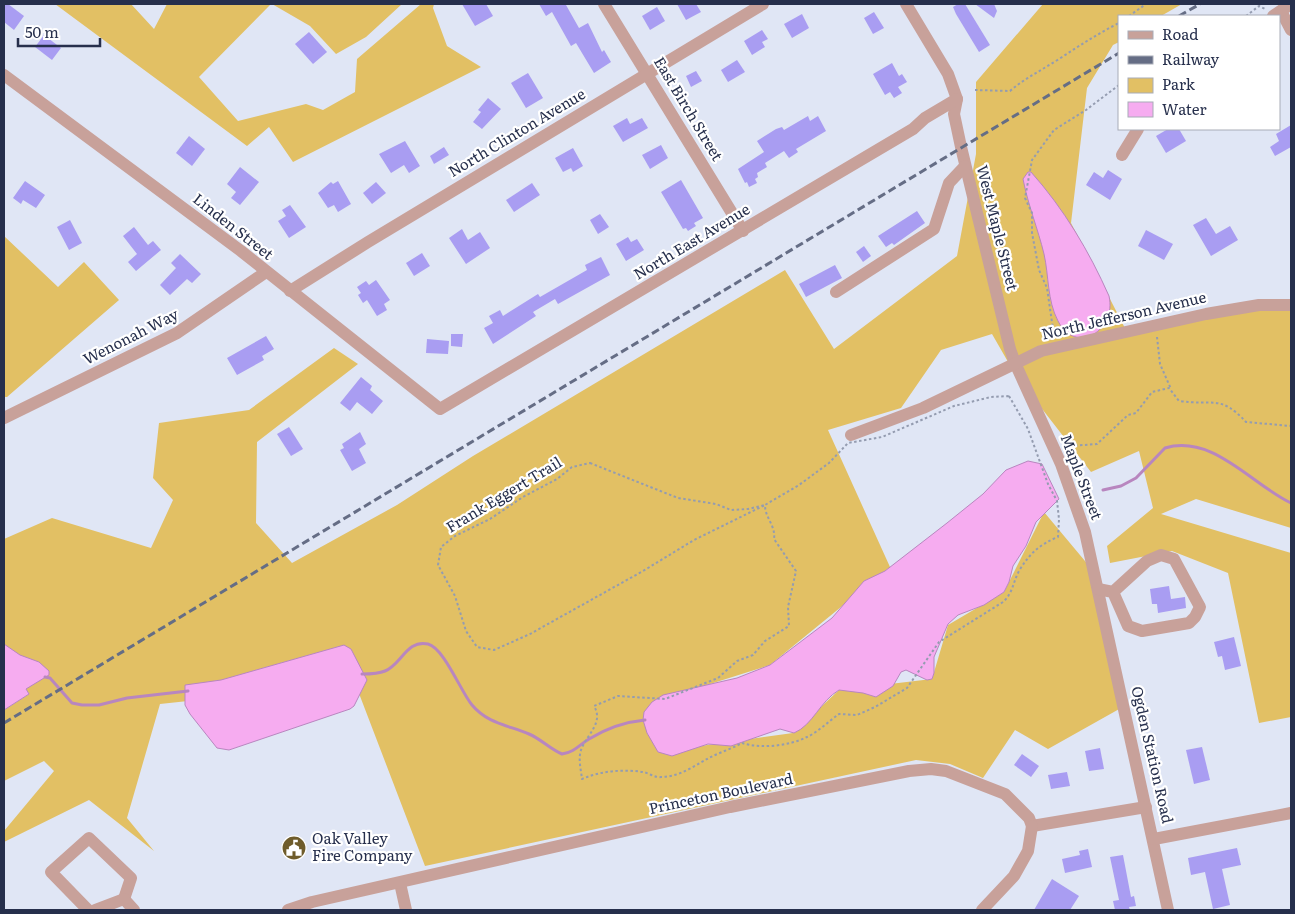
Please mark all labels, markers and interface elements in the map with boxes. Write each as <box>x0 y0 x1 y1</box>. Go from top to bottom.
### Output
scale bar <box>18 15 100 47</box>
legend <box>1118 15 1280 130</box>
text: 50 m <box>25 20 59 43</box>
text: Road <box>1162 22 1198 45</box>
text: Railway <box>1162 47 1220 70</box>
street label: East Birch Street <box>649 52 730 165</box>
text: Park <box>1162 72 1196 95</box>
street label: North Clinton Avenue <box>443 81 589 182</box>
text: Water <box>1162 97 1207 120</box>
street label: West Maple Street <box>972 162 1025 293</box>
street label: Linden Street <box>189 187 279 265</box>
street label: North East Avenue <box>629 197 754 285</box>
street label: North Jefferson Avenue <box>1039 284 1209 345</box>
street label: Wenonah Way <box>79 302 182 370</box>
street label: Maple Street <box>1055 430 1109 523</box>
street label: Frank Eggert Trail <box>441 450 566 537</box>
street label: Ogden Station Road <box>1126 684 1180 826</box>
street label: Princeton Boulevard <box>647 766 795 819</box>
place label: Oak Valley Fire Company <box>312 826 413 866</box>
public building icon: Oak Valley Fire Company <box>281 835 307 861</box>

